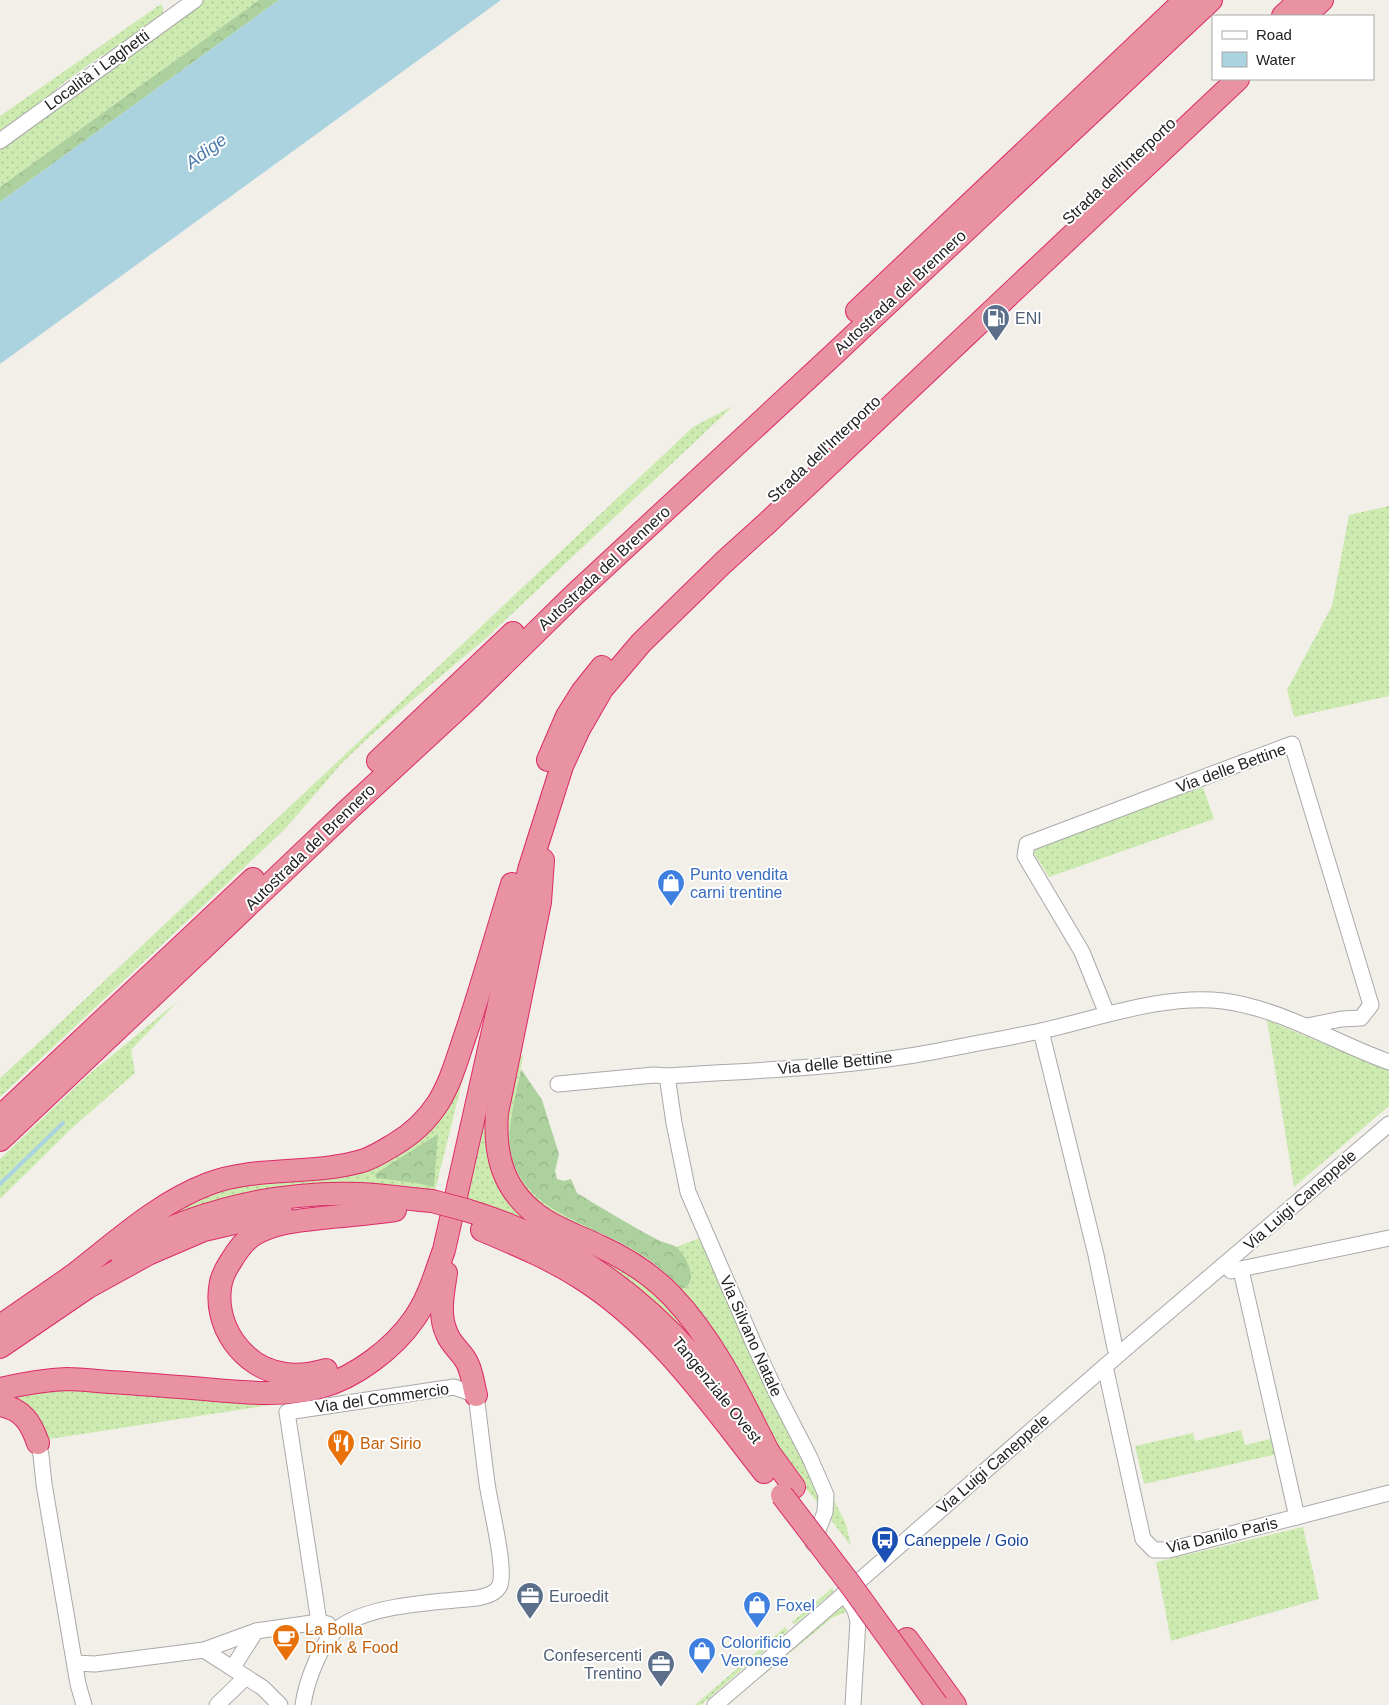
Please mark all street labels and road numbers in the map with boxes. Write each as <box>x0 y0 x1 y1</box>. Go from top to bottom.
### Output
street label: Località i Laghetti <box>42 27 152 113</box>
street label: Strada dell'Interporto <box>1059 114 1179 228</box>
street label: Autostrada del Brennero <box>831 227 969 357</box>
street label: Strada dell'Interporto <box>764 392 884 506</box>
street label: Autostrada del Brennero <box>535 503 673 633</box>
street label: Via delle Bettine <box>1174 740 1288 796</box>
street label: Autostrada del Brennero <box>242 781 378 913</box>
street label: Via delle Bettine <box>777 1049 893 1077</box>
street label: Via Luigi Caneppele <box>1240 1147 1360 1253</box>
street label: Via Silvano Natale <box>717 1273 785 1399</box>
street label: Tangenziale Ovest <box>669 1333 765 1447</box>
street label: Via del Commercio <box>314 1380 450 1416</box>
street label: Via Luigi Caneppele <box>933 1411 1053 1517</box>
street label: Via Danilo Paris <box>1165 1514 1279 1556</box>

